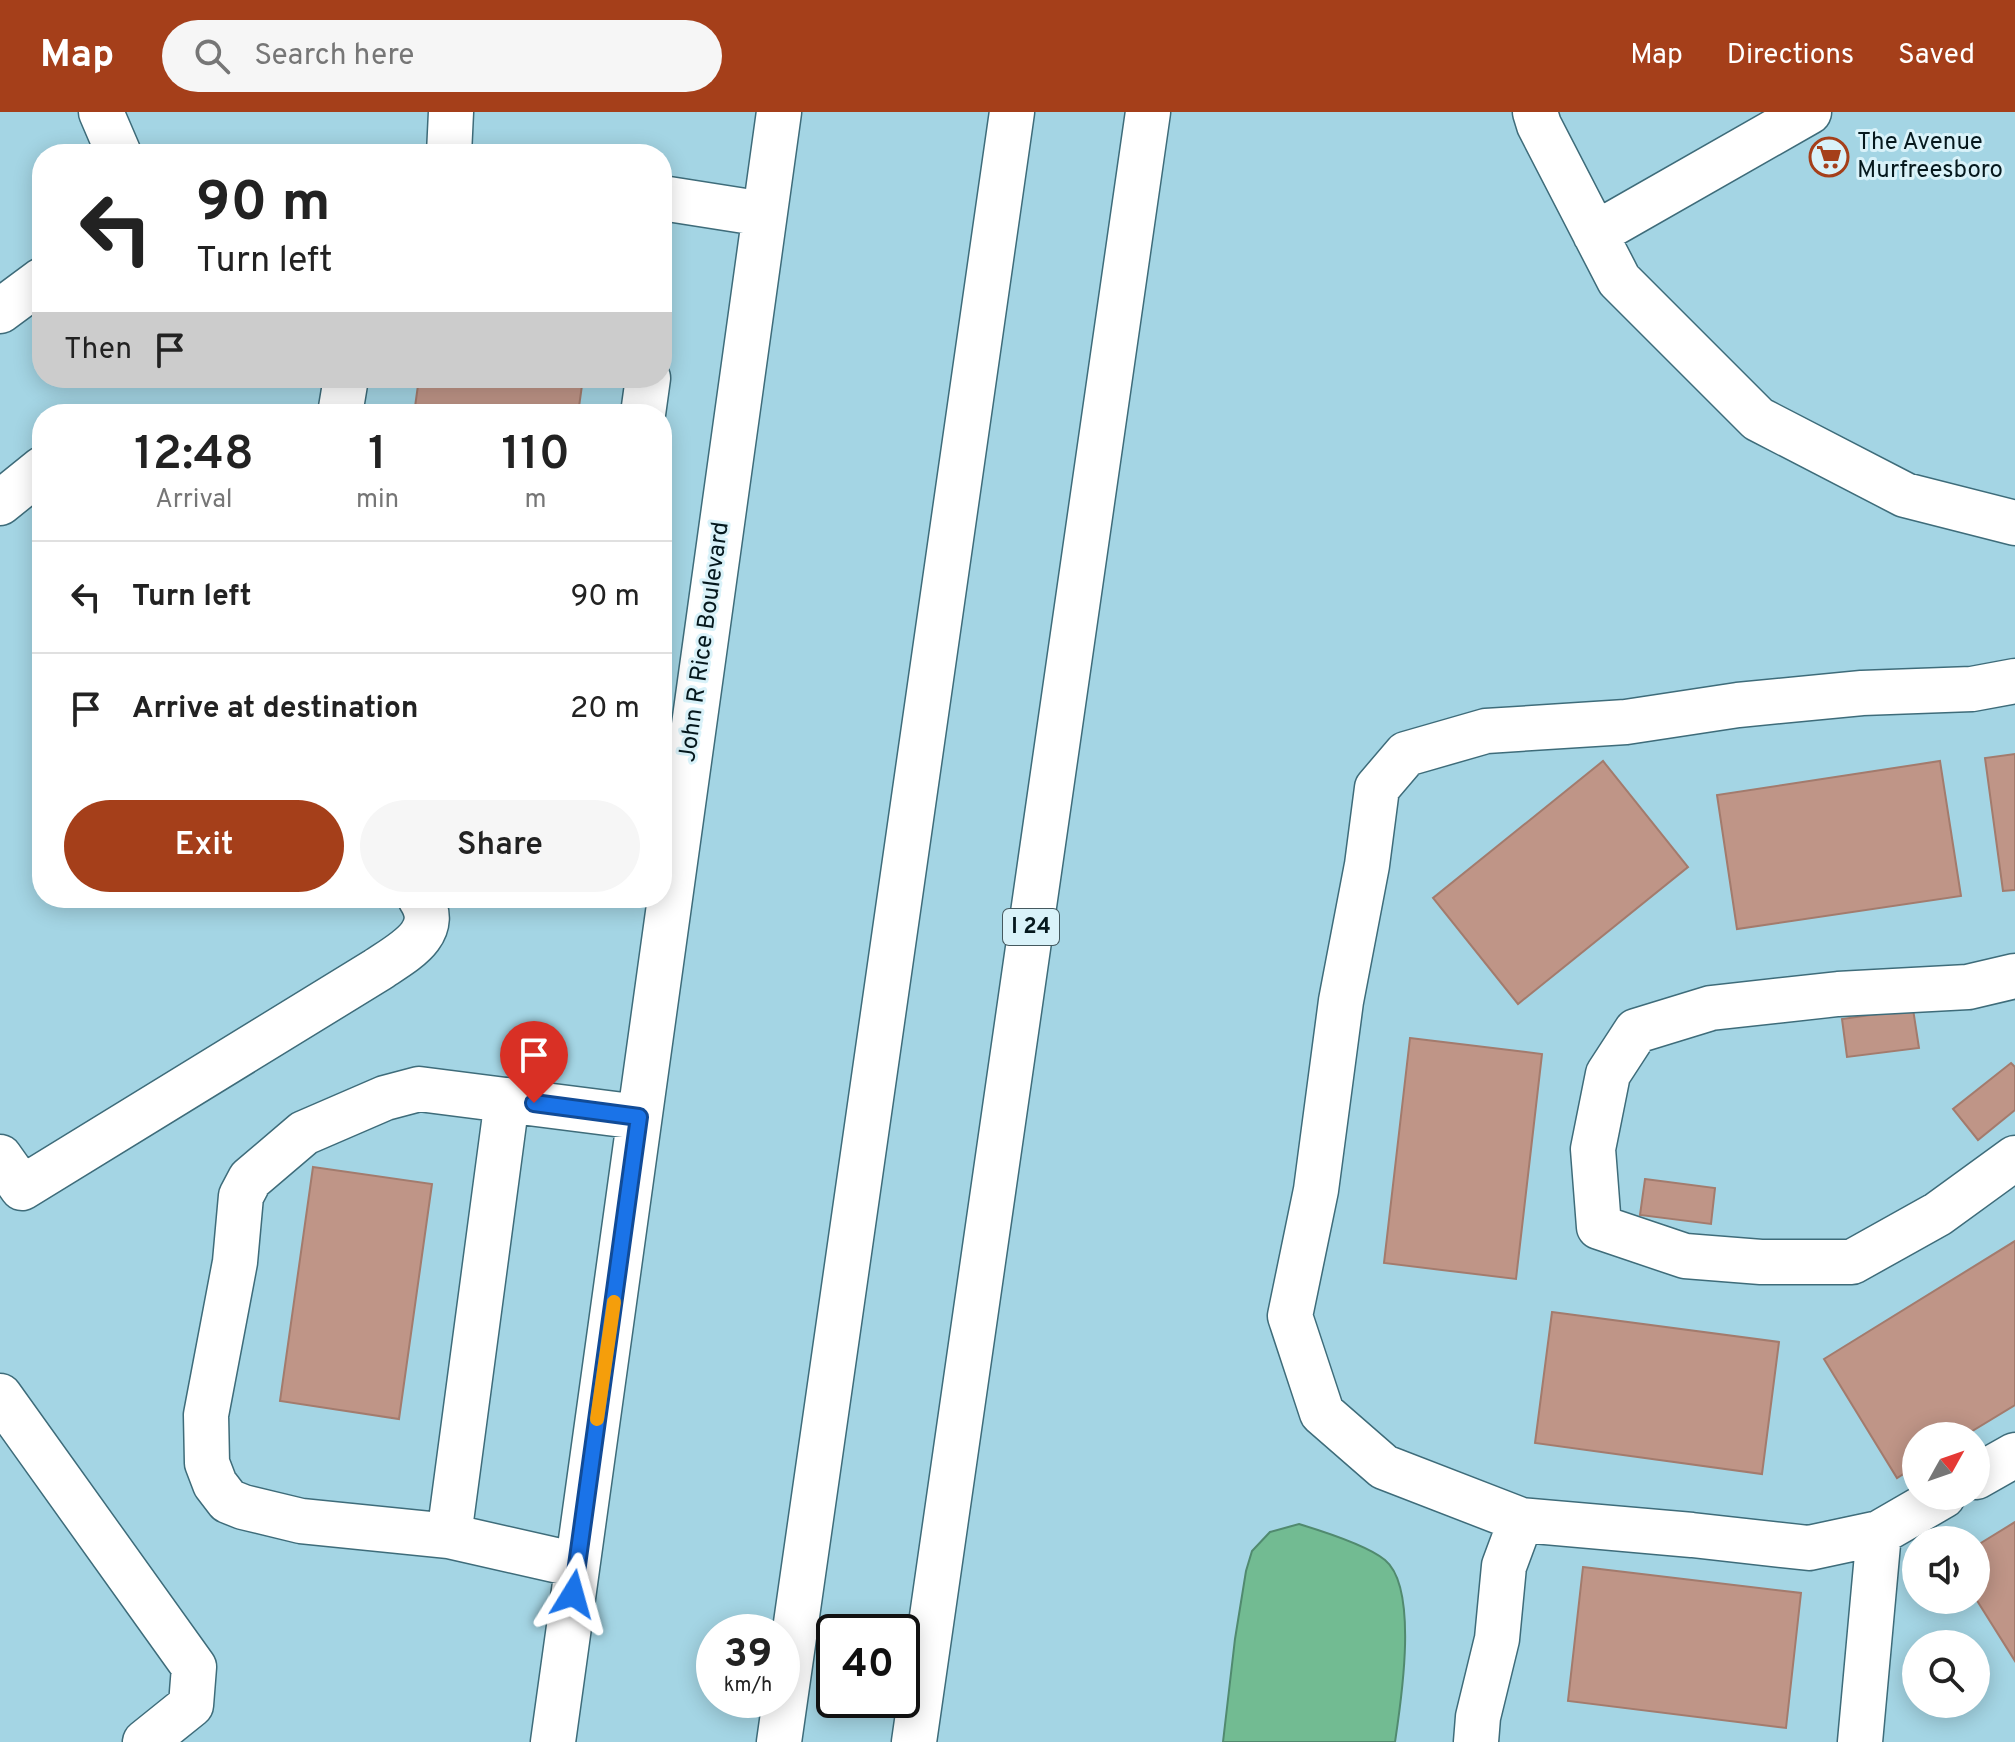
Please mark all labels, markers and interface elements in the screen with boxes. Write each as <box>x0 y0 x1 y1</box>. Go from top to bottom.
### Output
search box <box>162 20 722 92</box>
text: Map <box>40 32 114 81</box>
icon: search <box>190 34 234 78</box>
text: Search here <box>254 38 414 75</box>
text: Map <box>1630 38 1683 74</box>
text: Directions <box>1727 38 1854 74</box>
text: Saved <box>1898 38 1975 74</box>
place label: The Avenue Murfreesboro <box>1857 128 2003 186</box>
supermarket icon: The Avenue Murfreesboro <box>1808 136 1850 178</box>
text: 90 m <box>196 170 331 240</box>
icon: left <box>64 176 168 280</box>
text: Turn left <box>196 239 333 285</box>
icon: arrive <box>148 328 192 372</box>
text: Then <box>64 332 132 369</box>
text: 12:48 <box>134 426 254 486</box>
text: 1 <box>368 426 387 486</box>
text: 110 <box>501 426 570 486</box>
text: Arrival <box>155 484 233 517</box>
text: min <box>356 484 399 517</box>
text: m <box>525 484 547 517</box>
street label: John R Rice Boulevard <box>673 520 737 764</box>
icon: left <box>64 575 108 619</box>
text: Turn left <box>132 579 252 616</box>
text: 90 m <box>571 579 640 616</box>
icon: arrive <box>64 687 108 731</box>
text: Arrive at destination <box>132 691 418 728</box>
text: 20 m <box>570 691 640 728</box>
button: Exit <box>64 800 344 892</box>
button: Share <box>360 800 640 892</box>
road number: I 24 <box>1003 909 1059 945</box>
pin <box>500 1021 568 1103</box>
icon: arrive <box>512 1033 556 1077</box>
north arrow <box>1902 1422 1990 1510</box>
map controls <box>1902 1422 1990 1718</box>
button: sound <box>1902 1526 1990 1614</box>
position arrow <box>531 1552 615 1636</box>
speed limit sign: 40 <box>816 1614 920 1718</box>
button: search <box>1902 1630 1990 1718</box>
text: 39 <box>724 1631 772 1681</box>
text: km/h <box>724 1673 772 1699</box>

